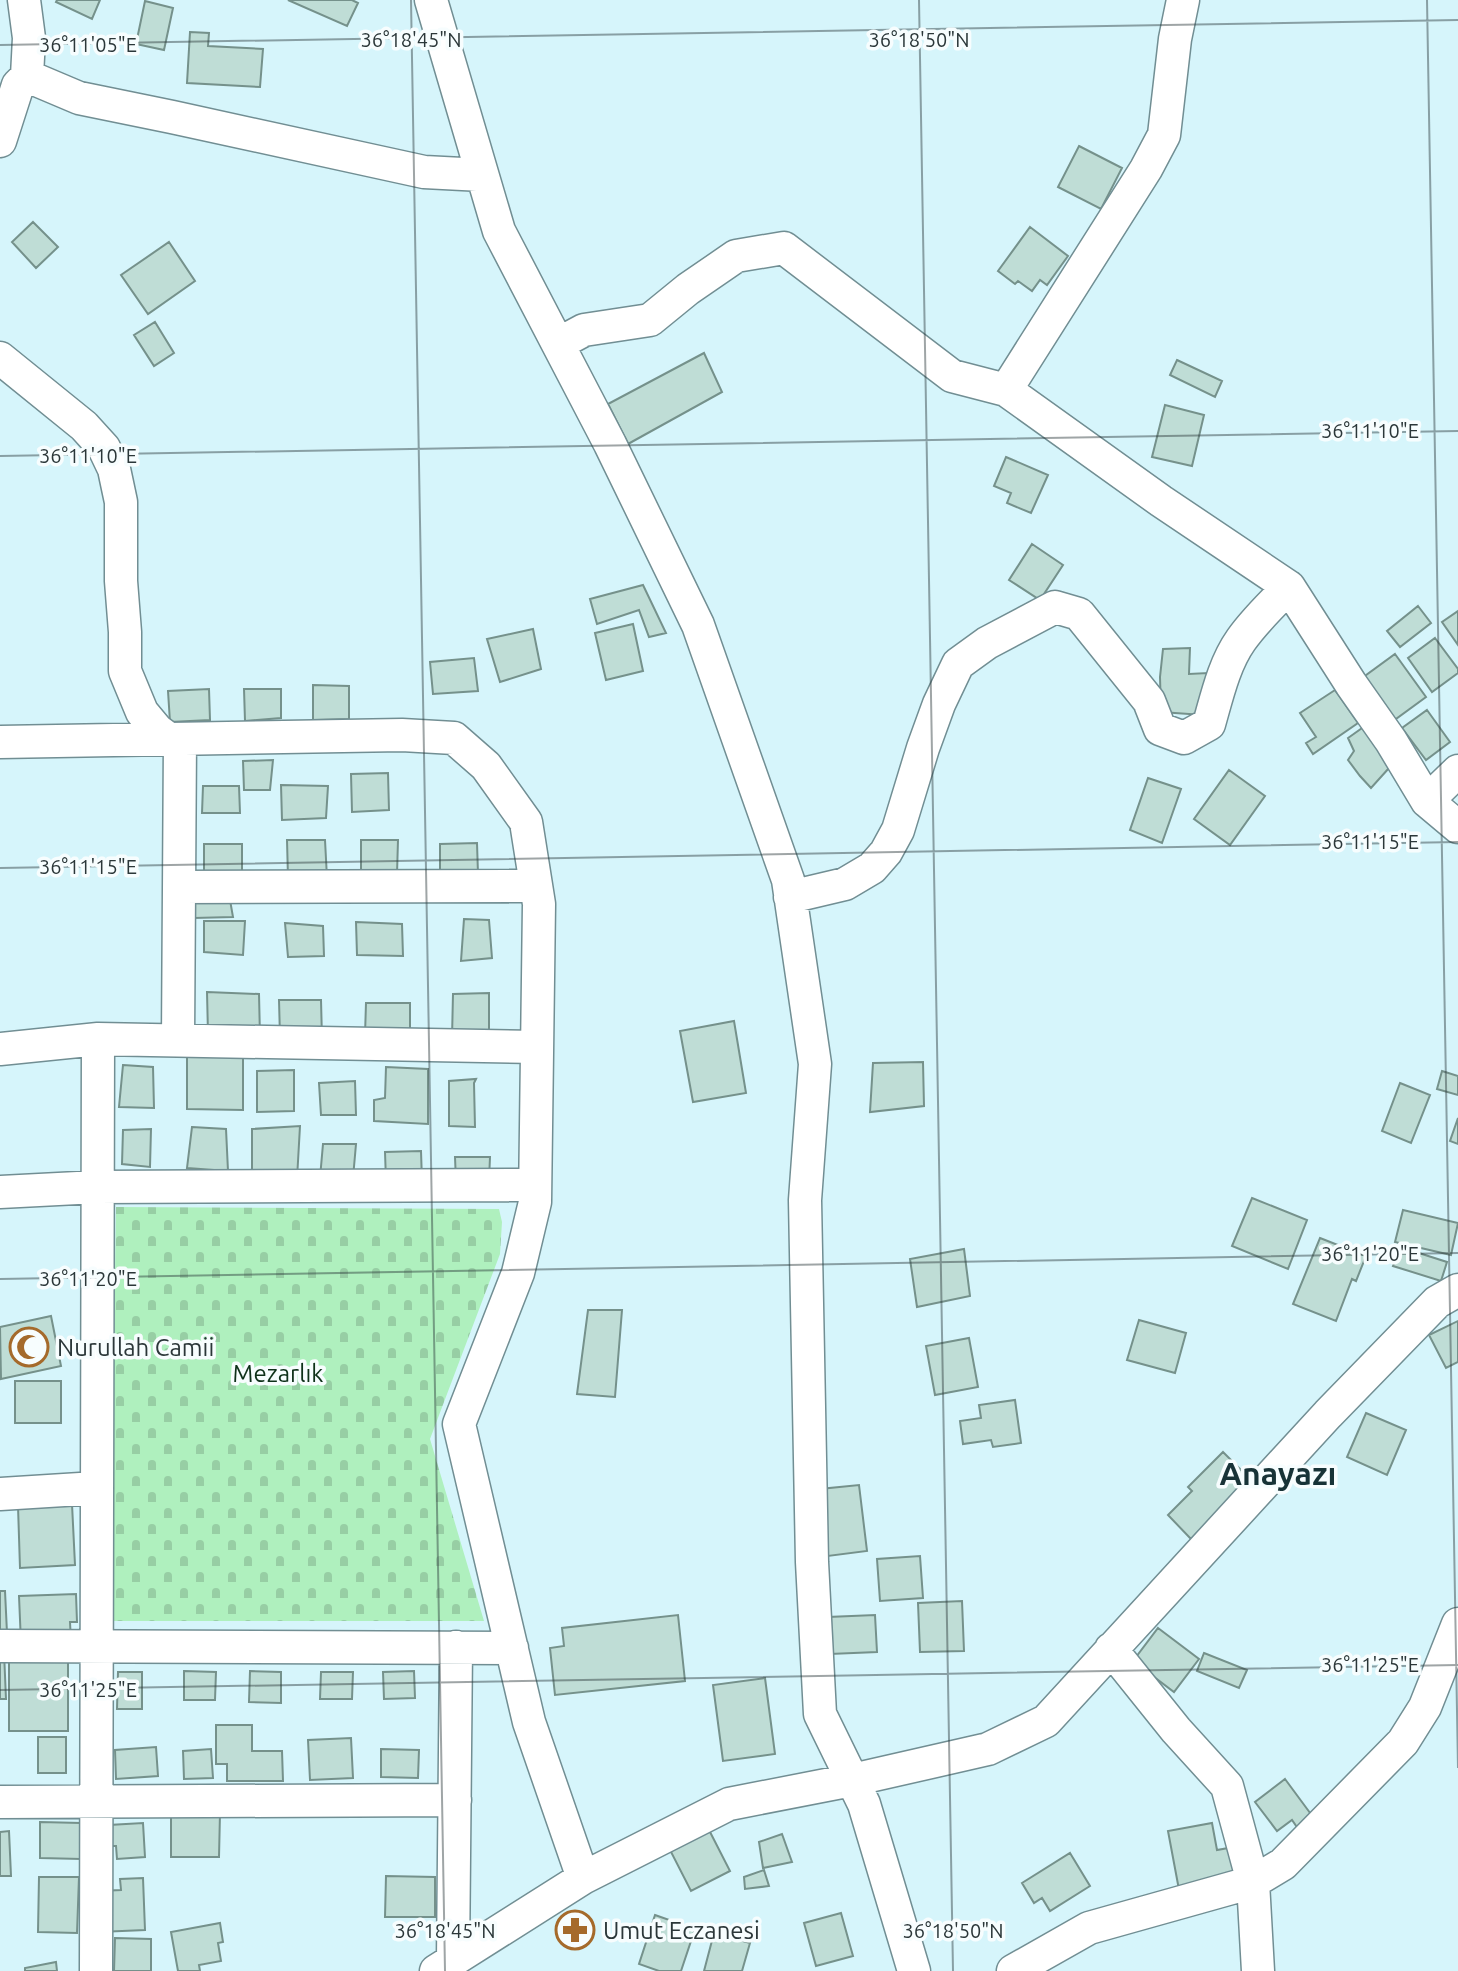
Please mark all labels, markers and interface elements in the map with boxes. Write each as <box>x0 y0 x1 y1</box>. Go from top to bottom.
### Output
text: 36°18'45"N <box>360 28 462 51</box>
text: 36°18'50"N <box>868 28 970 51</box>
text: 36°11'05"E <box>39 33 137 56</box>
text: 36°11'10"E <box>1321 419 1419 442</box>
text: 36°11'10"E <box>39 444 137 467</box>
text: 36°11'15"E <box>1321 830 1419 853</box>
text: 36°11'15"E <box>39 855 137 878</box>
text: 36°11'20"E <box>1321 1242 1419 1265</box>
text: 36°11'20"E <box>39 1267 137 1290</box>
mosque icon: Nurullah Camii <box>8 1326 50 1368</box>
place label: Nurullah Camii <box>57 1334 214 1361</box>
park label: Mezarlık <box>233 1360 323 1387</box>
district label: Anayazı <box>1220 1455 1336 1491</box>
text: 36°11'25"E <box>1321 1653 1419 1676</box>
text: 36°11'25"E <box>39 1678 137 1701</box>
pharmacy icon: Umut Eczanesi <box>554 1909 596 1951</box>
place label: Umut Eczanesi <box>603 1917 760 1944</box>
text: 36°18'45"N <box>394 1919 496 1942</box>
text: 36°18'50"N <box>902 1919 1004 1942</box>

